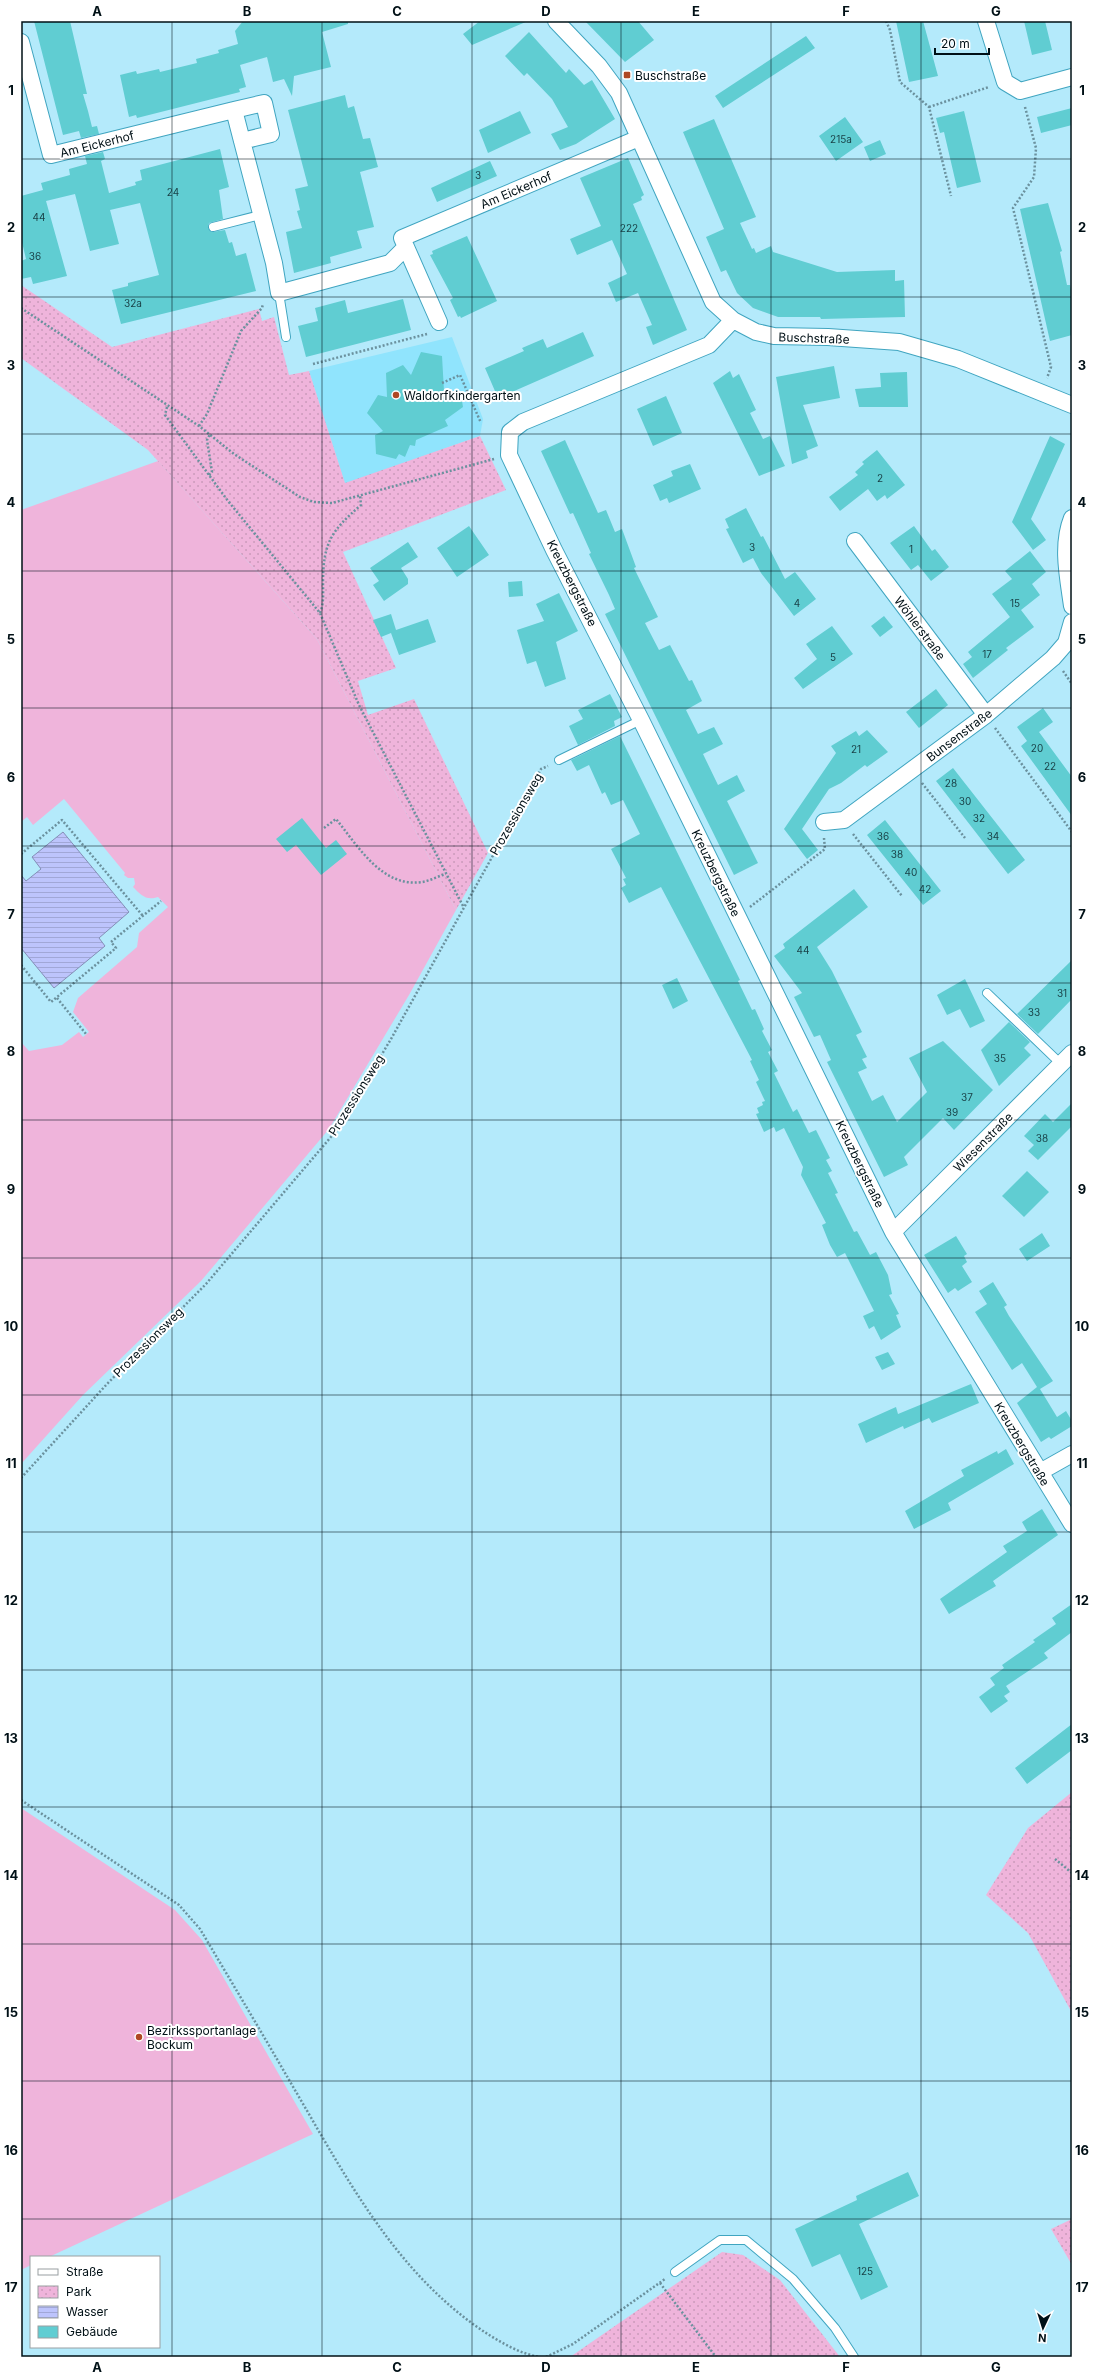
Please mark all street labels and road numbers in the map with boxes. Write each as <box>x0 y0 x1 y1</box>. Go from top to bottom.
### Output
street label: Am Eickerhof <box>58 127 136 160</box>
street label: Am Eickerhof <box>478 168 554 212</box>
street label: Buschstraße <box>778 329 850 347</box>
street label: Kreuzbergstraße <box>544 537 600 629</box>
street label: Wöhlerstraße <box>891 593 949 663</box>
street label: Bunsenstraße <box>923 705 995 765</box>
street label: Prozessionsweg <box>486 770 546 858</box>
street label: Kreuzbergstraße <box>688 827 744 919</box>
street label: Prozessionsweg <box>325 1052 387 1138</box>
street label: Wiesenstraße <box>950 1109 1016 1175</box>
street label: Kreuzbergstraße <box>832 1118 888 1210</box>
street label: Prozessionsweg <box>110 1304 186 1380</box>
street label: Kreuzbergstraße <box>991 1399 1053 1489</box>

